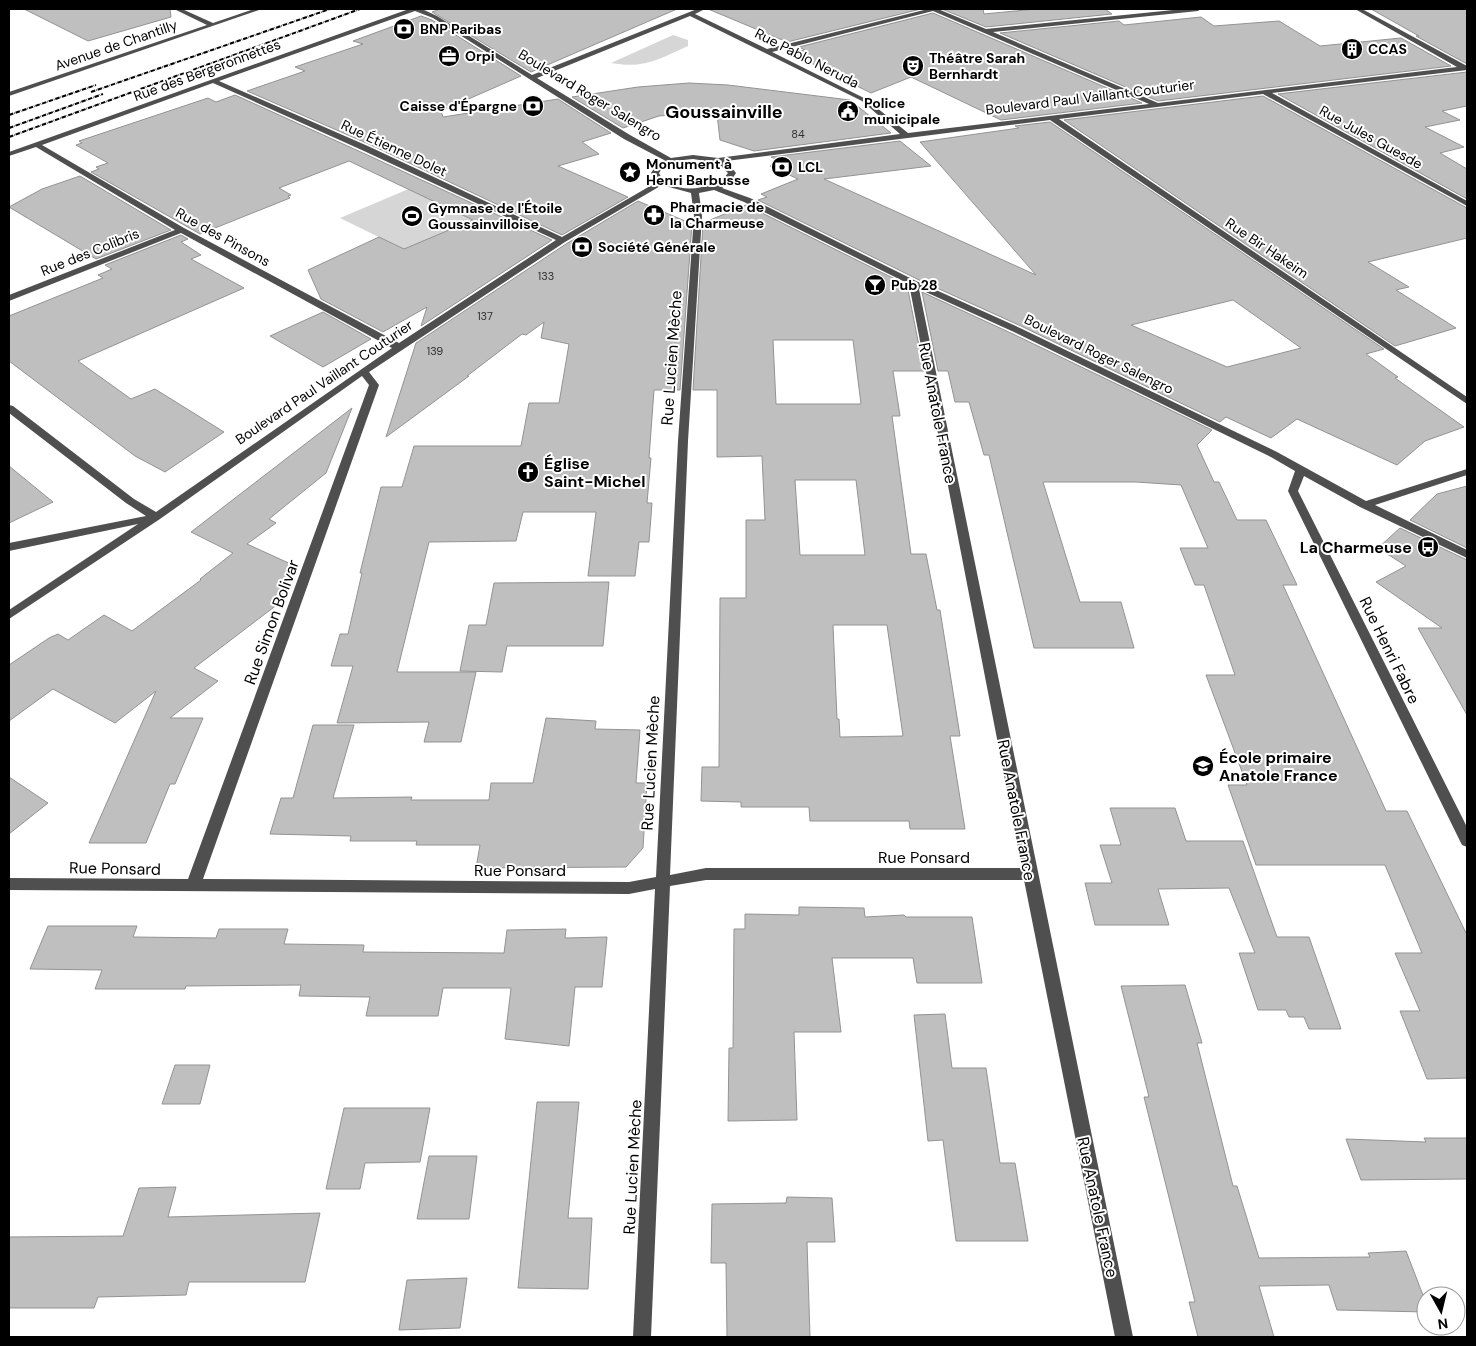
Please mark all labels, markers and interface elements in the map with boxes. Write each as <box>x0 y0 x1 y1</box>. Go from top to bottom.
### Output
street label: Avenue de Chantilly <box>52 16 180 74</box>
bank icon: BNP Paribas <box>392 17 416 41</box>
place label: BNP Paribas <box>420 20 502 38</box>
street label: Rue Pablo Neruda <box>752 24 862 92</box>
street label: Rue des Bergeronnettes <box>131 35 283 105</box>
building icon: CCAS <box>1340 37 1364 61</box>
place label: CCAS <box>1368 40 1407 58</box>
office icon: Orpi <box>437 44 461 68</box>
street label: Boulevard Roger Salengro <box>515 45 665 145</box>
place label: Orpi <box>465 47 495 65</box>
place label: Théâtre Sarah Bernhardt <box>929 49 1025 83</box>
theatre icon: Théâtre Sarah Bernhardt <box>901 54 925 78</box>
street label: Boulevard Paul Vaillant Couturier <box>985 75 1195 119</box>
bank icon: Caisse d'Épargne <box>521 94 545 118</box>
place label: Police municipale <box>864 94 940 128</box>
place label: Caisse d'Épargne <box>400 97 517 115</box>
public building icon: Police municipale <box>836 99 860 123</box>
district label: Goussainville <box>665 100 783 124</box>
street label: Rue Jules Guesde <box>1316 101 1426 173</box>
street label: Rue Étienne Dolet <box>338 116 450 180</box>
house number: 84 <box>791 127 805 141</box>
place label: Monument à Henri Barbusse <box>646 155 750 189</box>
bank icon: LCL <box>770 155 794 179</box>
place label: LCL <box>798 158 823 176</box>
place icon: Monument à Henri Barbusse <box>618 160 642 184</box>
place label: Pharmacie de la Charmeuse <box>670 198 764 232</box>
place label: Gymnase de l'Étoile Goussainvilloise <box>428 199 563 233</box>
pharmacy icon: Pharmacie de la Charmeuse <box>642 203 666 227</box>
street label: Rue des Pinsons <box>173 204 273 270</box>
sports icon: Gymnase de l'Étoile Goussainvilloise <box>400 204 424 228</box>
street label: Rue Bir Hakeim <box>1222 214 1312 282</box>
street label: Rue des Colibris <box>38 224 142 280</box>
bank icon: Société Générale <box>570 235 594 259</box>
place label: Société Générale <box>598 238 716 256</box>
house number: 133 <box>538 269 554 283</box>
bar icon: Pub 28 <box>863 273 887 297</box>
place label: Pub 28 <box>891 276 938 294</box>
street label: Rue Lucien Mèche <box>656 290 687 426</box>
house number: 137 <box>477 309 493 323</box>
street label: Boulevard Roger Salengro <box>1021 310 1177 398</box>
street label: Boulevard Paul Vaillant Couturier <box>232 316 416 448</box>
street label: Rue Anatole France <box>914 341 961 485</box>
house number: 139 <box>427 344 443 358</box>
place label: Église Saint-Michel <box>544 453 646 492</box>
church icon: Église Saint-Michel <box>516 460 540 484</box>
bus stop icon: La Charmeuse <box>1416 535 1440 559</box>
place label: La Charmeuse <box>1300 537 1412 558</box>
street label: Rue Simon Bolivar <box>239 557 304 688</box>
street label: Rue Henri Fabre <box>1355 593 1425 707</box>
street label: Rue Lucien Mèche <box>636 695 665 831</box>
street label: Rue Anatole France <box>993 738 1040 882</box>
place label: École primaire Anatole France <box>1219 747 1338 786</box>
school or university icon: École primaire Anatole France <box>1191 754 1215 778</box>
street label: Rue Ponsard <box>878 847 970 868</box>
street label: Rue Ponsard <box>69 857 161 880</box>
street label: Rue Ponsard <box>474 860 566 881</box>
street label: Rue Lucien Mèche <box>618 1099 647 1235</box>
street label: Rue Anatole France <box>1072 1135 1123 1279</box>
north arrow <box>1416 1286 1466 1336</box>
text: N <box>1436 1314 1449 1333</box>

